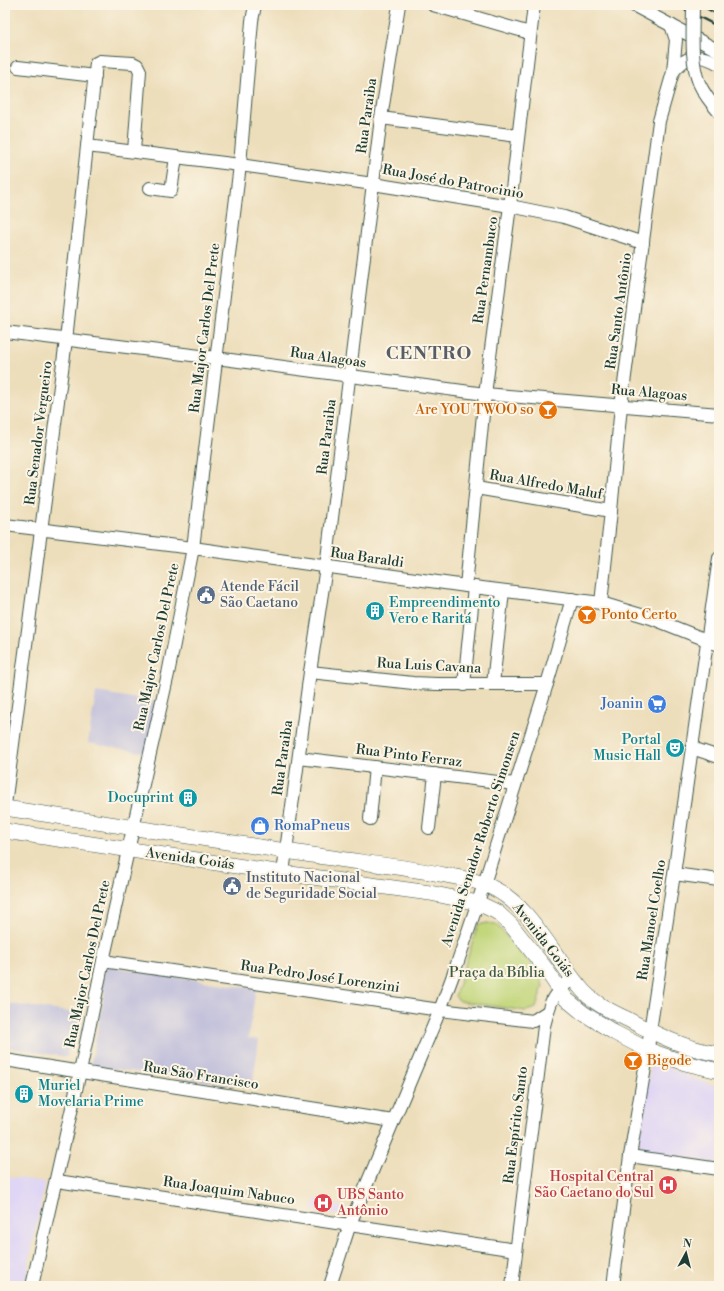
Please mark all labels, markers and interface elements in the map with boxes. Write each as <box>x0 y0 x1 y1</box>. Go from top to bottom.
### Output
street label: Rua Paraiba <box>353 76 381 155</box>
street label: Rua José do Patrocinio <box>381 161 525 203</box>
street label: Rua Pernambuco <box>470 215 502 325</box>
street label: Rua Major Carlos Del Prete <box>186 242 224 414</box>
street label: Rua Santo Antônio <box>602 251 636 371</box>
district label: CENTRO <box>386 342 472 365</box>
street label: Rua Alagoas <box>289 344 367 372</box>
street label: Rua Senador Vergueiro <box>21 360 57 506</box>
street label: Rua Alagoas <box>610 381 688 405</box>
street label: Rua Paraiba <box>313 397 341 476</box>
bar icon: Are YOU TWOO so <box>537 399 559 421</box>
place label: Are YOU TWOO so <box>414 401 534 419</box>
street label: Rua Alfredo Maluf <box>488 466 605 504</box>
street label: Rua Baraldi <box>329 544 405 572</box>
street label: Rua Major Carlos Del Prete <box>130 561 184 733</box>
place label: Atende Fácil São Caetano <box>219 578 299 612</box>
public building icon: Atende Fácil São Caetano <box>195 584 217 606</box>
place label: Empreendimento Vero e Raritá <box>388 594 500 628</box>
building icon: Empreendimento Vero e Raritá <box>364 600 386 622</box>
bar icon: Ponto Certo <box>576 604 598 626</box>
place label: Ponto Certo <box>601 606 677 624</box>
street label: Rua Luis Cavana <box>376 654 483 678</box>
supermarket icon: Joanin <box>646 693 668 715</box>
place label: Joanin <box>600 695 644 713</box>
street label: Rua Paraiba <box>269 718 297 797</box>
street label: Avenida Senador Roberto Simonsen <box>437 728 525 950</box>
place label: Portal Music Hall <box>593 731 661 765</box>
theatre icon: Portal Music Hall <box>664 737 686 759</box>
street label: Rua Pinto Ferraz <box>355 741 464 771</box>
building icon: Docuprint <box>177 787 199 809</box>
place label: Docuprint <box>108 789 174 807</box>
shop icon: RomaPneus <box>249 815 271 837</box>
place label: RomaPneus <box>274 817 350 835</box>
street label: Avenida Goiás <box>143 844 236 874</box>
street label: Rua Manoel Coelho <box>634 858 670 982</box>
place label: Instituto Nacional de Seguridade Social <box>246 869 377 903</box>
public building icon: Instituto Nacional de Seguridade Social <box>221 875 243 897</box>
street label: Rua Major Carlos Del Prete <box>61 878 115 1050</box>
street label: Avenida Goiás <box>508 898 578 981</box>
street label: Rua Pedro José Lorenzini <box>239 957 401 997</box>
park label: Praça da Bíblia <box>449 964 546 982</box>
bar icon: Bigode <box>622 1050 644 1072</box>
place label: Bigode <box>646 1052 692 1070</box>
street label: Rua São Francisco <box>142 1058 260 1094</box>
street label: Rua Espírito Santo <box>500 1065 532 1185</box>
place label: Muriel Movelaria Prime <box>38 1077 144 1111</box>
building icon: Muriel Movelaria Prime <box>13 1083 35 1105</box>
place label: Hospital Central São Caetano do Sul <box>534 1168 654 1202</box>
street label: Rua Joaquim Nabuco <box>162 1173 296 1209</box>
hospital icon: Hospital Central São Caetano do Sul <box>657 1174 679 1196</box>
place label: UBS Santo Antônio <box>336 1186 404 1220</box>
hospital icon: UBS Santo Antônio <box>312 1192 334 1214</box>
north arrow <box>666 1233 706 1273</box>
text: N <box>682 1237 693 1252</box>

